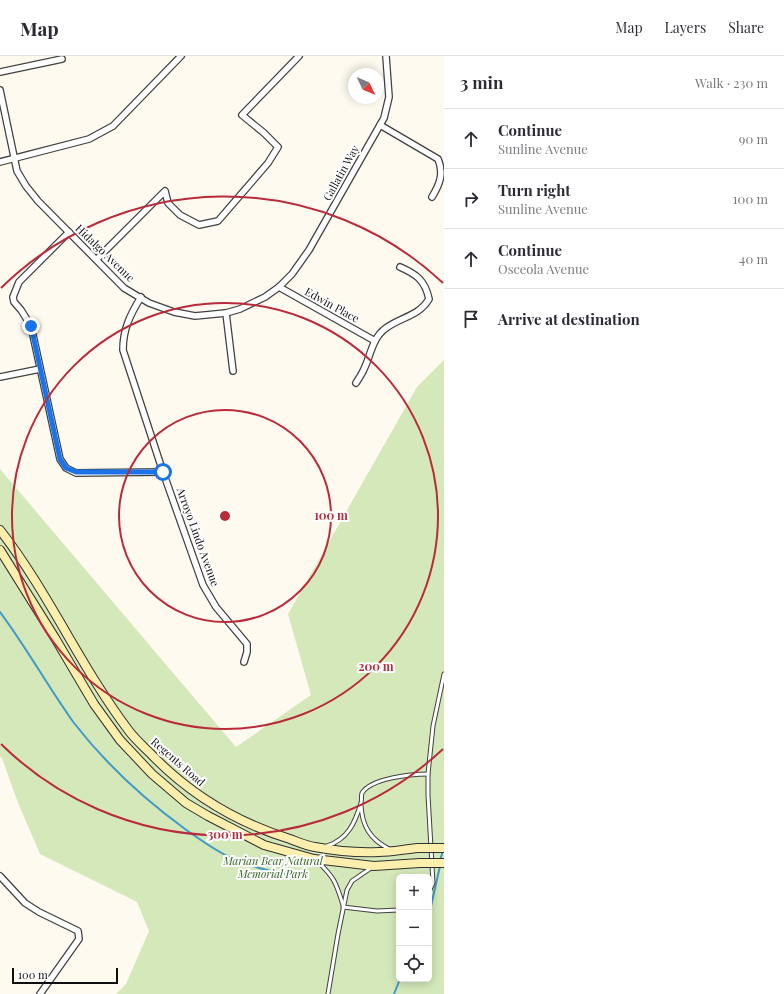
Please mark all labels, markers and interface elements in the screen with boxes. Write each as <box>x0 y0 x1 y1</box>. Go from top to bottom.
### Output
text: Map <box>20 15 59 41</box>
text: Map <box>615 18 643 37</box>
text: Layers <box>665 18 706 37</box>
text: Share <box>728 18 764 37</box>
north arrow <box>348 68 384 104</box>
text: 3 min <box>460 71 503 93</box>
text: Walk · 230 m <box>695 74 768 91</box>
text: Continue <box>498 120 562 140</box>
icon: ahead <box>460 128 482 150</box>
text: 90 m <box>739 130 768 147</box>
text: Sunline Avenue <box>498 140 588 157</box>
street label: Gallatin Way <box>319 142 362 203</box>
text: Turn right <box>498 180 571 200</box>
icon: right <box>460 188 482 210</box>
text: 100 m <box>733 190 768 207</box>
text: Sunline Avenue <box>498 200 588 217</box>
street label: Hidalgo Avenue <box>72 221 139 285</box>
text: Continue <box>498 240 562 260</box>
icon: ahead <box>460 248 482 270</box>
text: 40 m <box>739 250 768 267</box>
text: Osceola Avenue <box>498 260 589 277</box>
street label: Edwin Place <box>302 283 362 326</box>
icon: arrive <box>460 308 482 330</box>
text: Arrive at destination <box>498 309 640 329</box>
route end <box>22 317 40 335</box>
route start <box>154 463 172 481</box>
street label: Arroyo Lindo Avenue <box>173 484 223 589</box>
text: 100 m <box>314 507 348 523</box>
centre of rings <box>218 509 232 523</box>
text: 200 m <box>358 658 394 674</box>
street label: Regents Road <box>148 734 209 790</box>
text: 300 m <box>208 826 243 842</box>
park label: Marian Bear Natural Memorial Park <box>222 853 324 881</box>
map controls <box>396 874 432 982</box>
button: + <box>396 874 432 910</box>
button: − <box>396 910 432 946</box>
button: locate <box>396 946 432 982</box>
scale bar <box>12 966 118 985</box>
text: 100 m <box>18 967 48 982</box>

